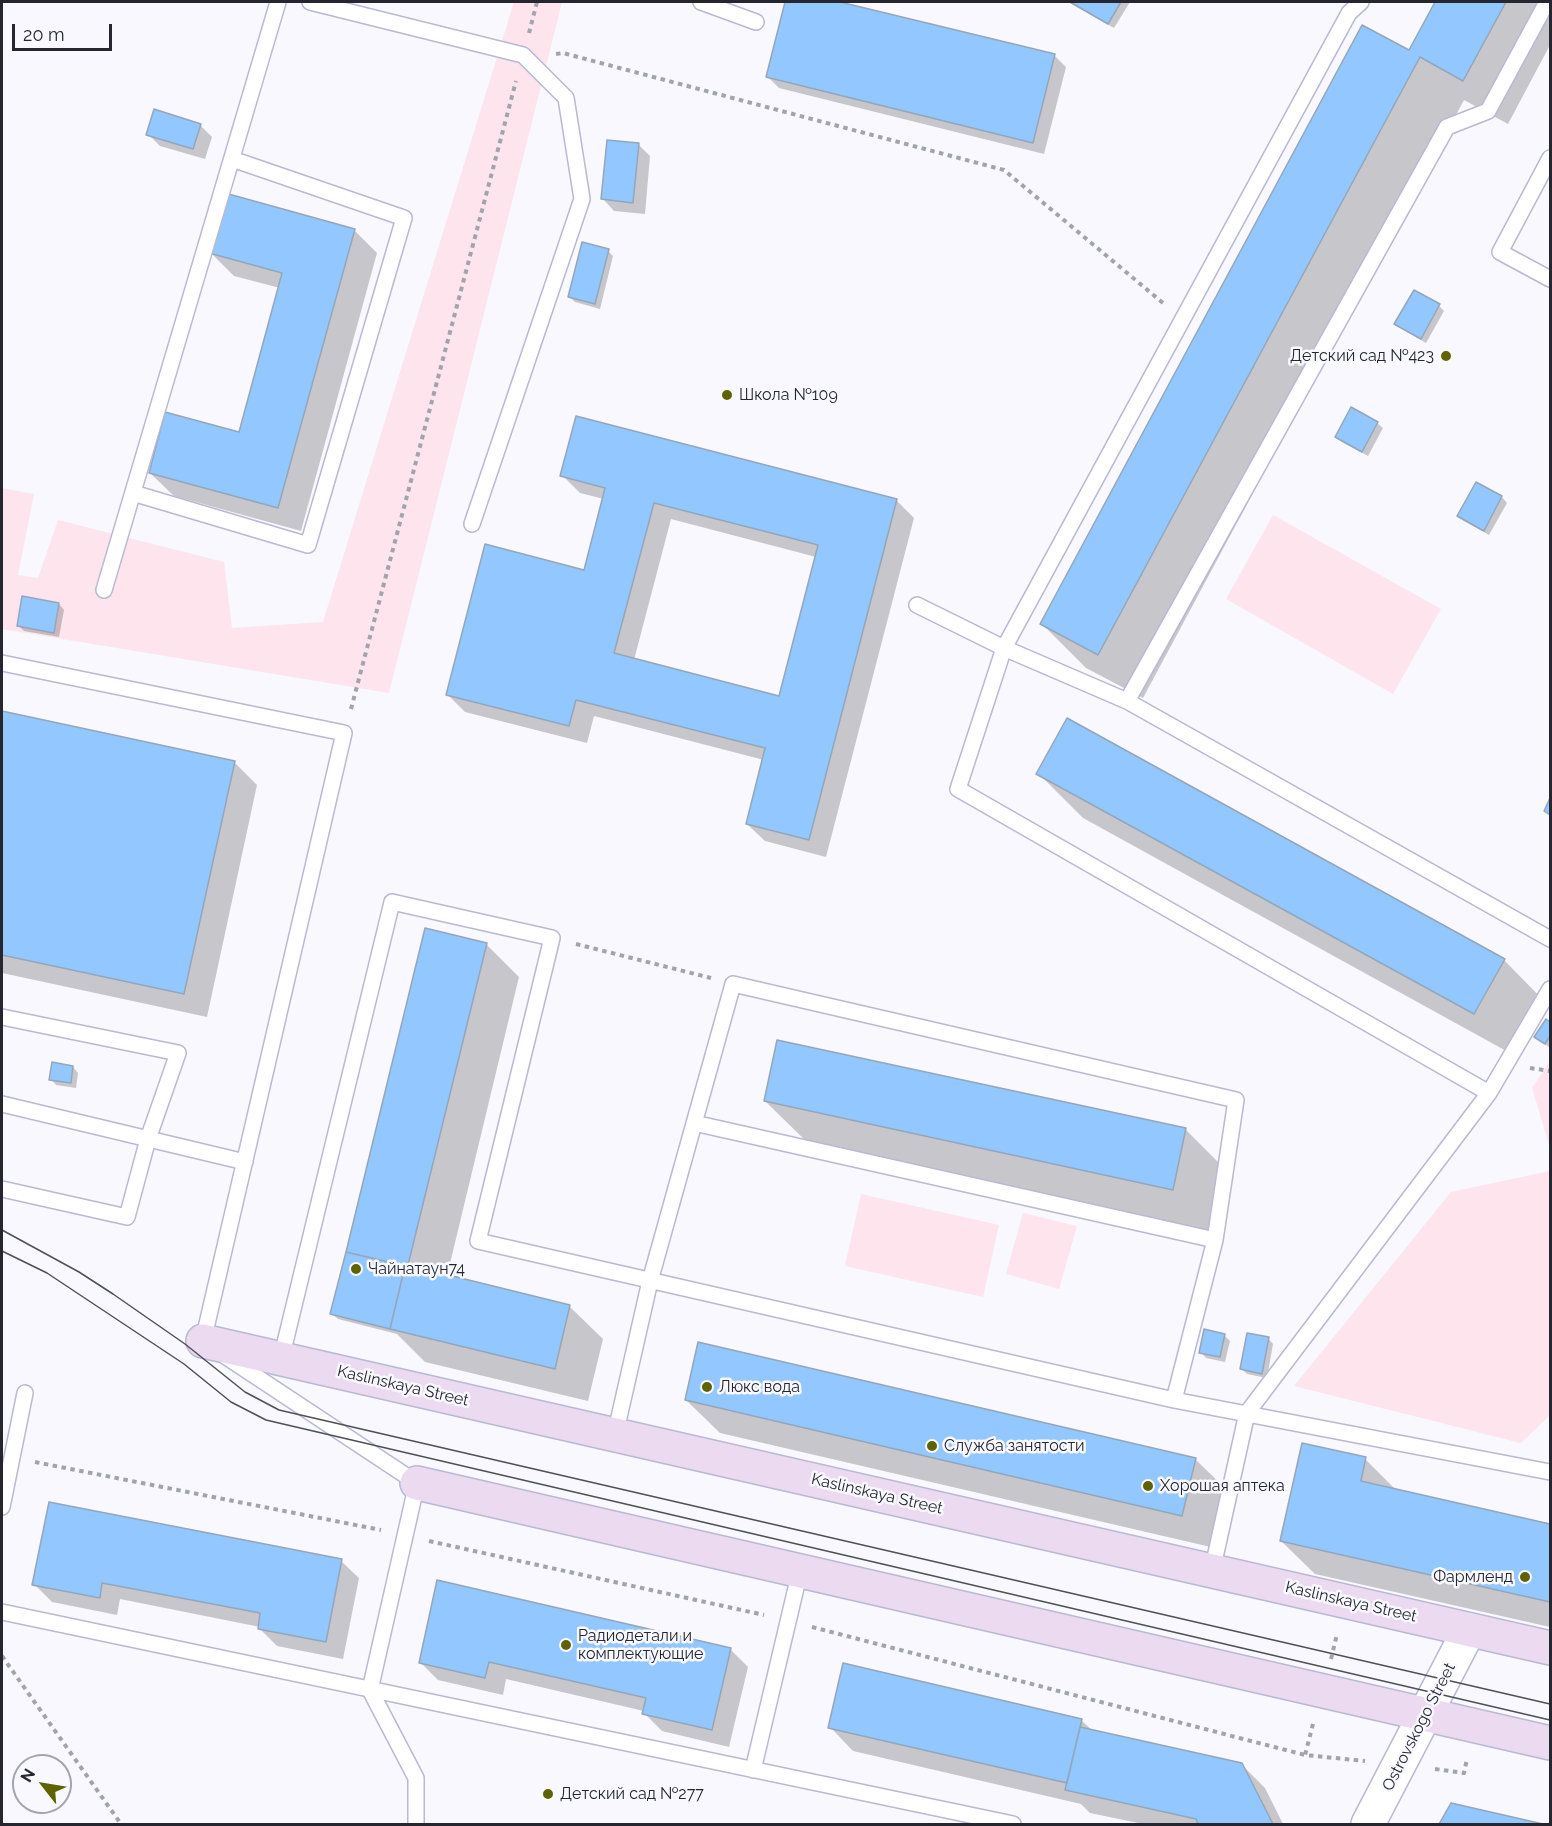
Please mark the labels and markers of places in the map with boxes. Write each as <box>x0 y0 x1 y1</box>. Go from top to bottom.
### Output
place label: Детский сад №423 <box>1290 346 1434 366</box>
marker: Детский сад №423 <box>1439 349 1453 363</box>
place label: Школа №109 <box>739 385 838 405</box>
marker: Школа №109 <box>720 388 734 402</box>
place label: Чайнатаун74 <box>368 1259 465 1279</box>
marker: Чайнатаун74 <box>349 1262 363 1276</box>
place label: Люкс вода <box>719 1377 800 1397</box>
marker: Люкс вода <box>700 1380 714 1394</box>
place label: Служба занятости <box>944 1436 1085 1456</box>
marker: Служба занятости <box>925 1439 939 1453</box>
place label: Хорошая аптека <box>1160 1476 1285 1496</box>
marker: Хорошая аптека <box>1141 1479 1155 1493</box>
place label: Фармленд <box>1433 1567 1513 1587</box>
marker: Фармленд <box>1518 1570 1532 1584</box>
place label: Радиодетали и комплектующие <box>578 1626 703 1664</box>
marker: Радиодетали и комплектующие <box>559 1638 573 1652</box>
place label: Детский сад №277 <box>560 1784 704 1804</box>
marker: Детский сад №277 <box>541 1787 555 1801</box>

